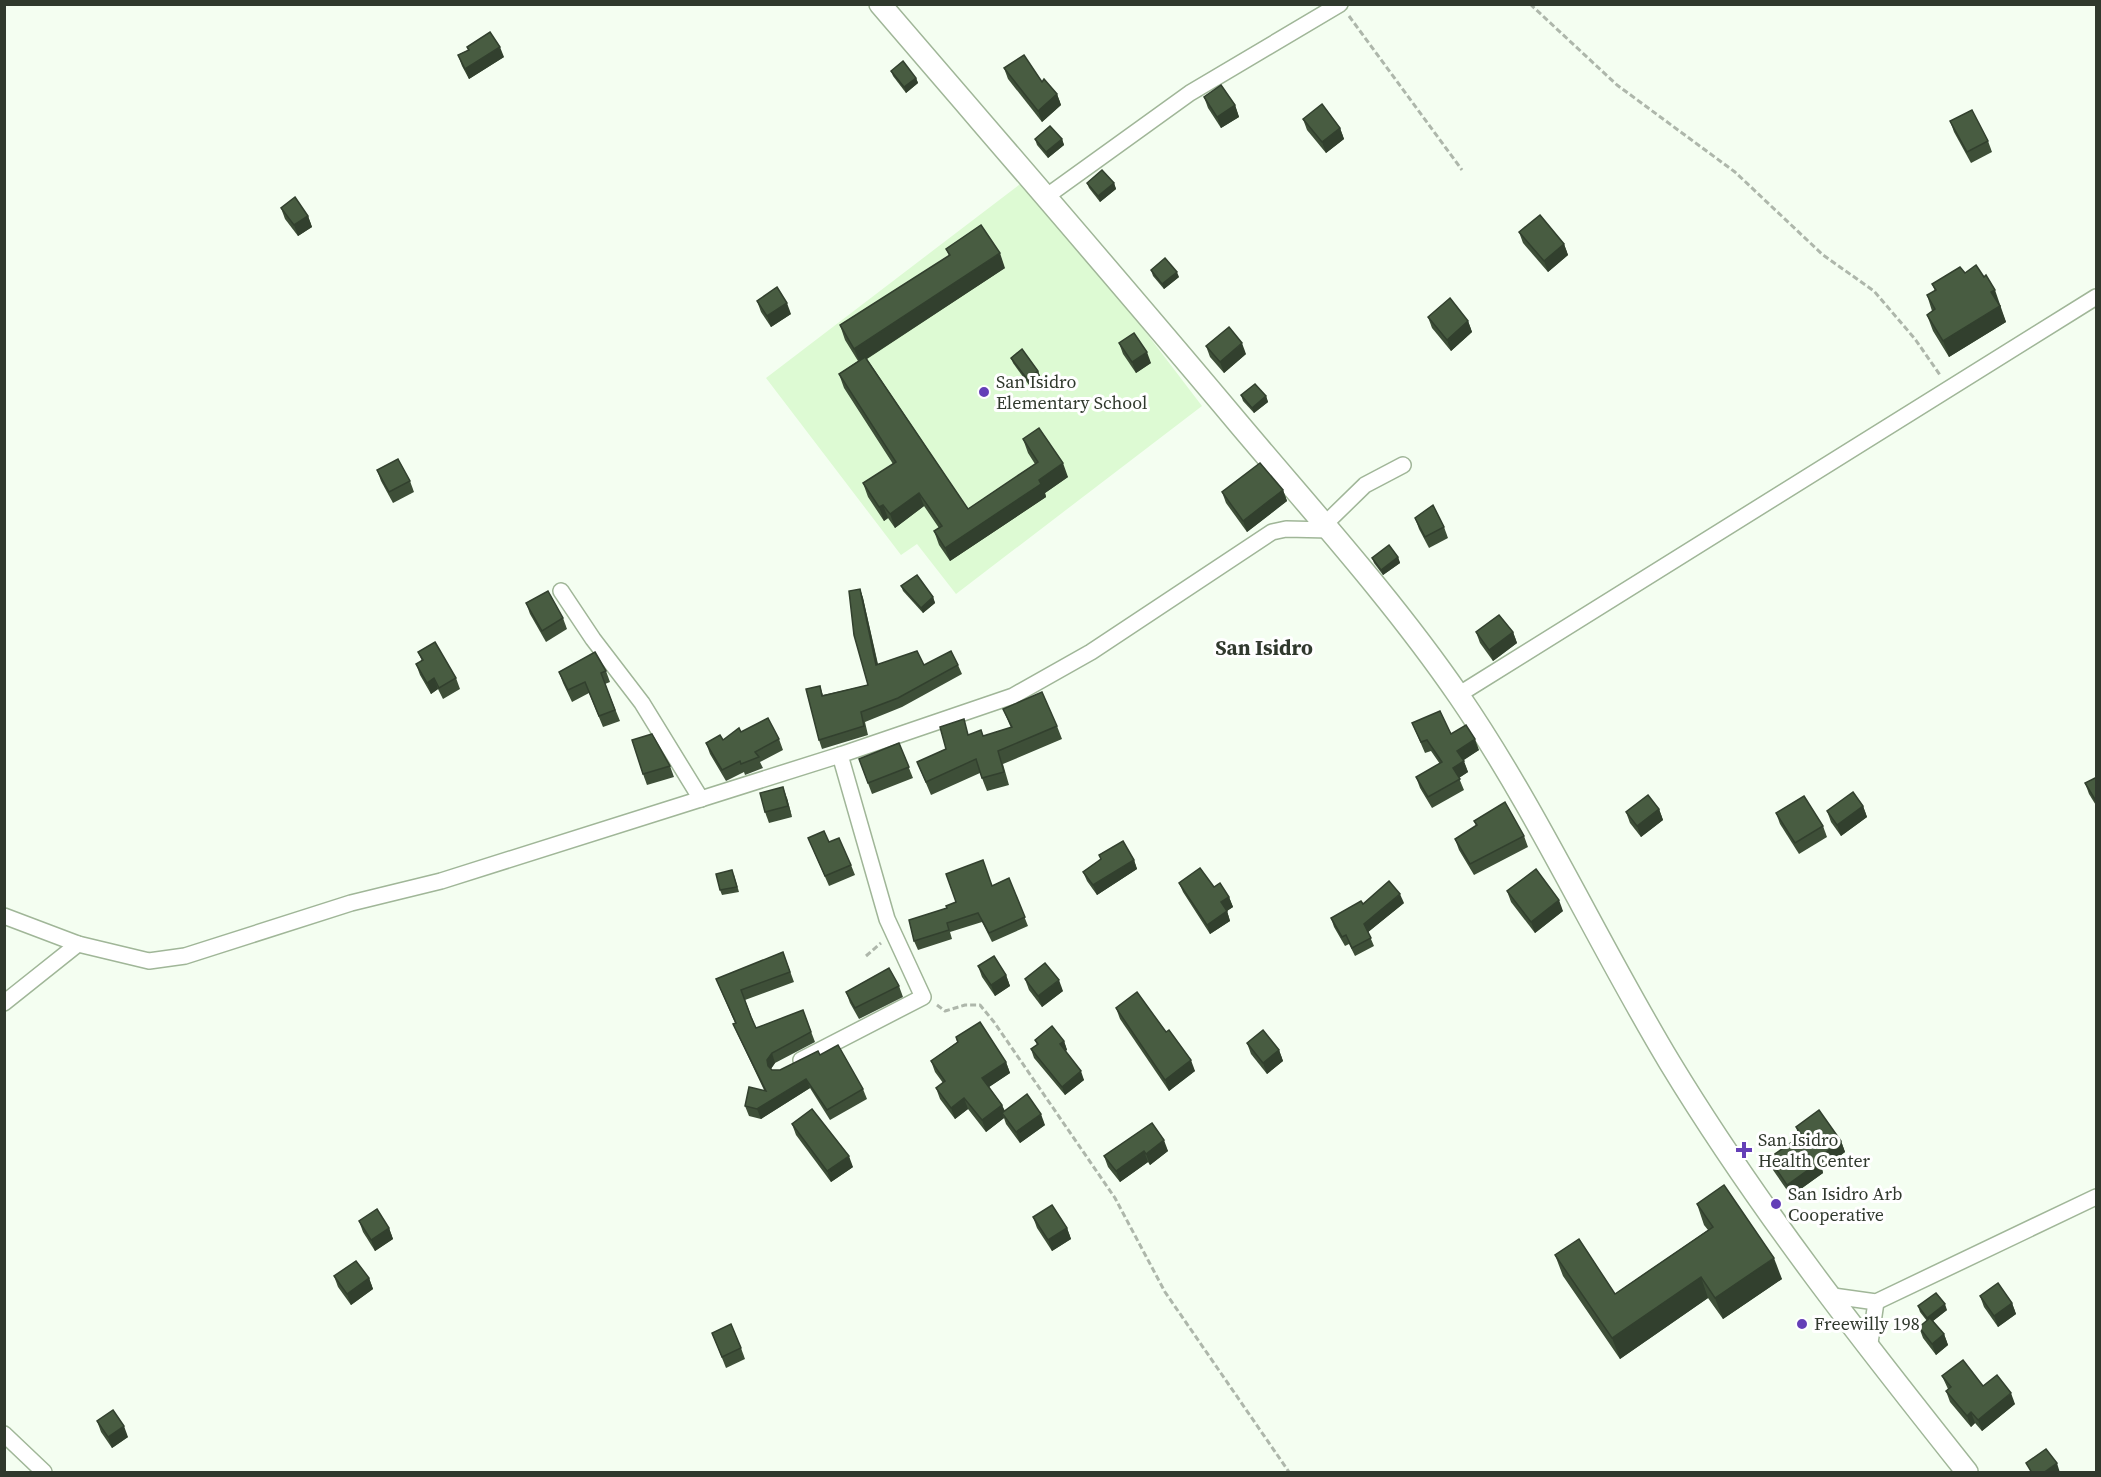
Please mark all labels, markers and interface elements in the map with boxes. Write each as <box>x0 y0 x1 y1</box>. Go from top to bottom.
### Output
place label: San Isidro Elementary School <box>996 369 1147 415</box>
marker: San Isidro Elementary School <box>977 385 991 399</box>
district label: San Isidro <box>1215 633 1313 662</box>
place label: San Isidro Health Center <box>1758 1127 1871 1173</box>
marker: San Isidro Health Center <box>1735 1141 1753 1159</box>
place label: San Isidro Arb Cooperative <box>1788 1181 1902 1227</box>
marker: San Isidro Arb Cooperative <box>1769 1197 1783 1211</box>
place label: Freewilly 198 <box>1814 1311 1920 1336</box>
marker: Freewilly 198 <box>1795 1317 1809 1331</box>

